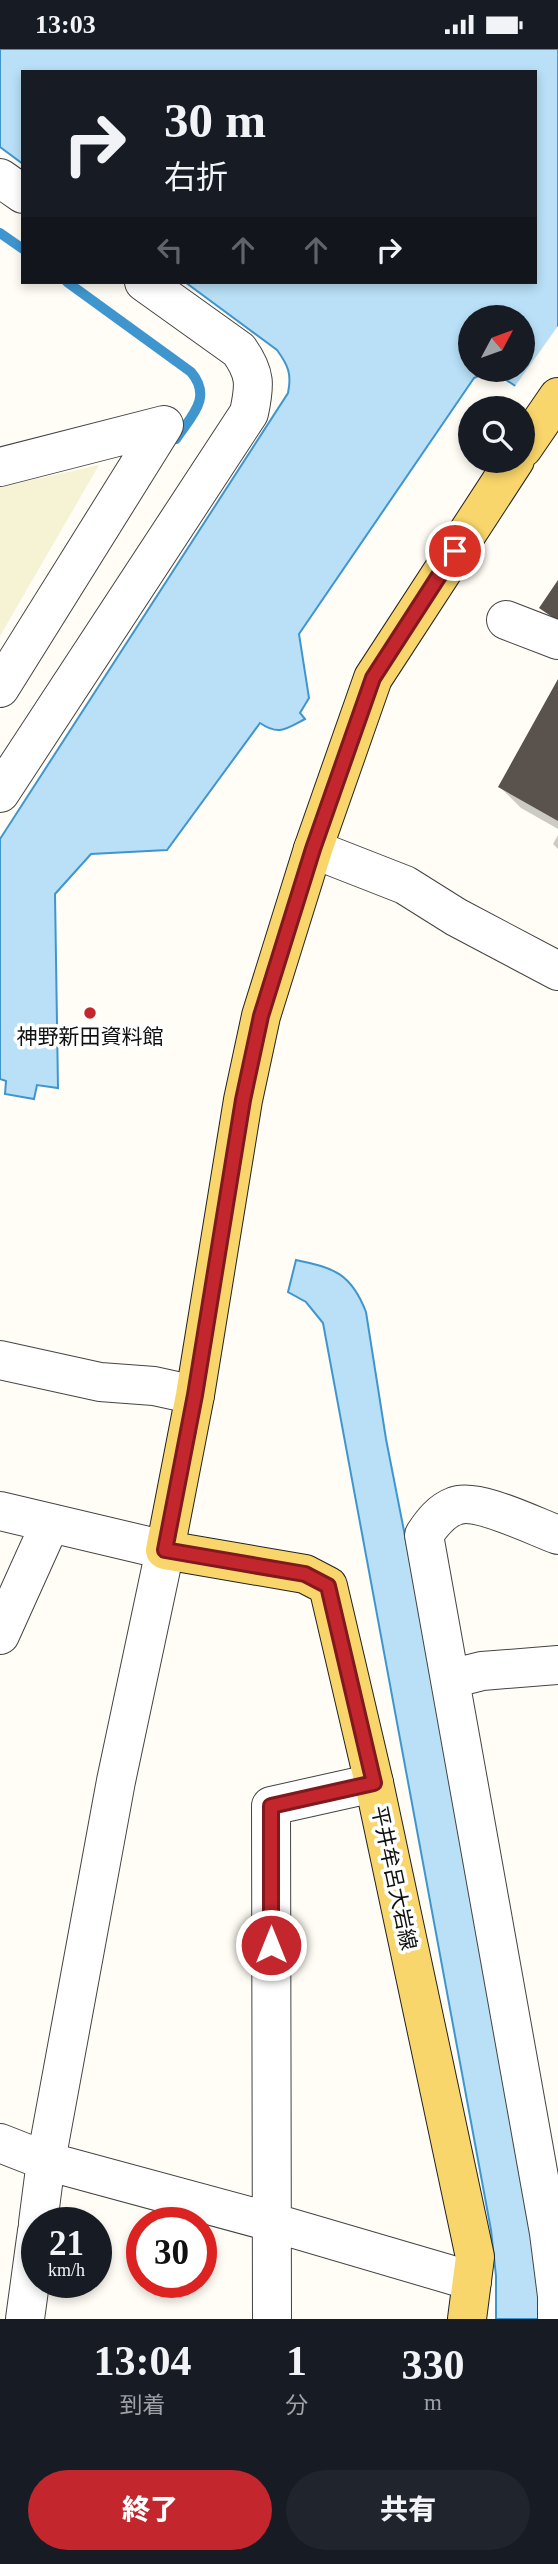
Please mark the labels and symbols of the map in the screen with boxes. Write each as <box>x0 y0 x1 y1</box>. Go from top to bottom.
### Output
north arrow <box>458 305 536 381</box>
pin <box>425 521 485 581</box>
marker: 神野新田資料館 <box>82 1005 98 1021</box>
place label: 神野新田資料館 <box>17 1025 164 1049</box>
street label: 平井牟呂大岩線 <box>367 1804 421 1952</box>
position arrow <box>234 1908 308 1982</box>
speed limit sign: 30 <box>126 2207 217 2298</box>

